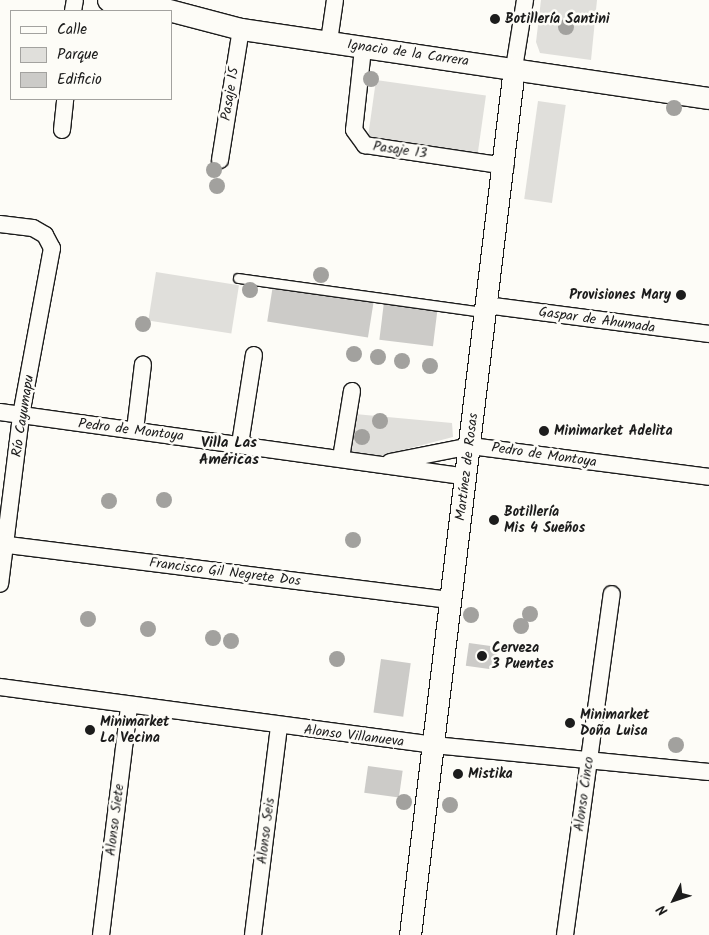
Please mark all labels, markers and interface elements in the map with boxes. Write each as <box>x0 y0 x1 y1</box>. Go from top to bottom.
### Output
legend <box>10 10 172 100</box>
place label: Botillería Santini <box>505 11 610 27</box>
marker: Botillería Santini <box>489 13 501 25</box>
text: Calle <box>57 18 87 42</box>
street label: Ignacio de la Carrera <box>346 36 470 70</box>
text: Parque <box>57 43 98 67</box>
street label: Pasaje 15 <box>217 66 243 122</box>
text: Edificio <box>57 68 102 92</box>
street label: Pasaje 13 <box>372 138 428 162</box>
place label: Provisiones Mary <box>569 287 671 303</box>
marker: Provisiones Mary <box>675 289 687 301</box>
street label: Gaspar de Ahumada <box>538 304 656 336</box>
street label: Río Cayumapu <box>8 374 38 458</box>
street label: Martínez de Rosas <box>452 412 482 522</box>
street label: Pedro de Montoya <box>77 415 185 445</box>
place label: Minimarket Adelita <box>554 423 673 439</box>
marker: Minimarket Adelita <box>538 425 550 437</box>
district label: Villa Las Américas <box>199 434 259 469</box>
street label: Pedro de Montoya <box>490 439 598 471</box>
place label: Botillería Mis 4 Sueños <box>504 504 585 536</box>
marker: Botillería Mis 4 Sueños <box>488 514 500 526</box>
street label: Francisco Gil Negrete Dos <box>148 554 302 590</box>
place label: Cerveza 3 Puentes <box>492 640 554 672</box>
marker: Cerveza 3 Puentes <box>476 650 488 662</box>
place label: Minimarket Doña Luisa <box>580 707 649 740</box>
place label: Minimarket La Vecina <box>100 714 169 746</box>
marker: Minimarket Doña Luisa <box>564 717 576 729</box>
street label: Alonso Villanueva <box>303 722 405 750</box>
marker: Minimarket La Vecina <box>84 724 96 736</box>
street label: Alonso Cinco <box>570 755 598 833</box>
place label: Mistika <box>468 766 513 782</box>
marker: Mistika <box>452 768 464 780</box>
street label: Alonso Siete <box>102 783 128 857</box>
street label: Alonso Seis <box>254 797 278 865</box>
north arrow <box>649 875 699 925</box>
text: N <box>651 899 674 920</box>

